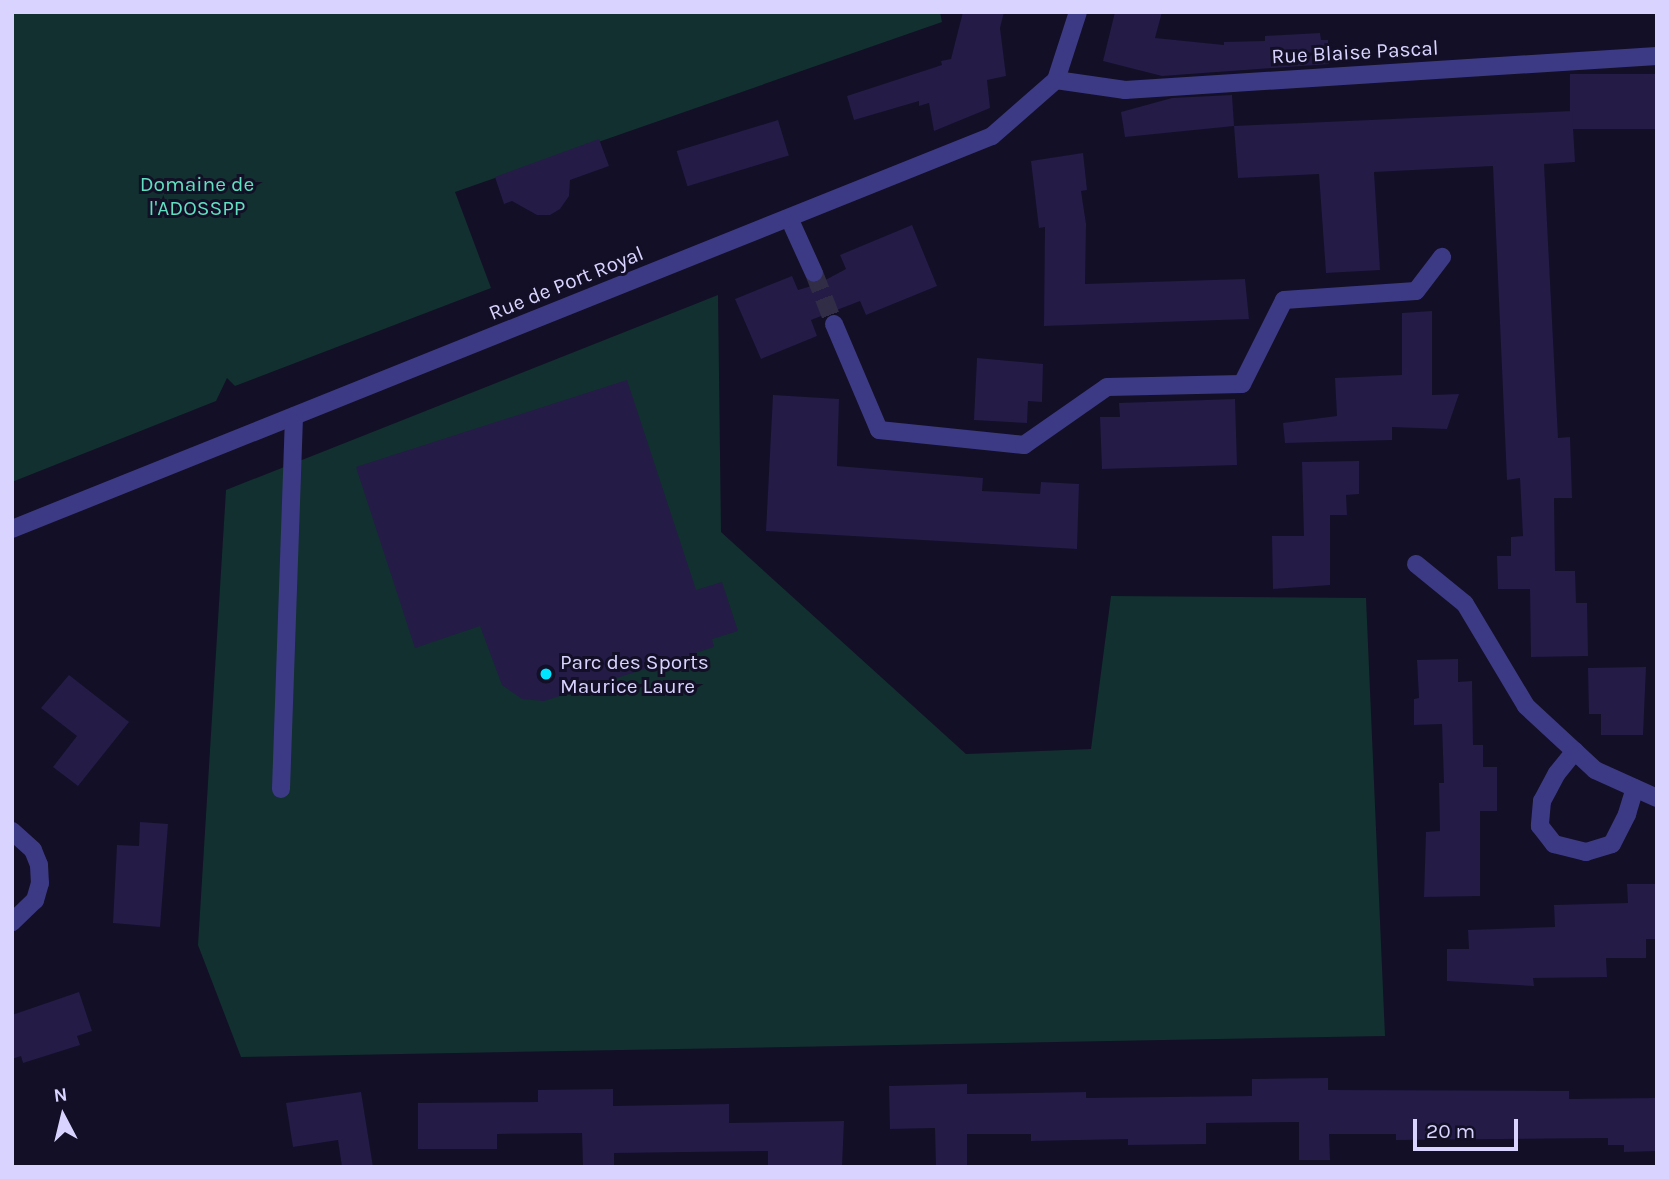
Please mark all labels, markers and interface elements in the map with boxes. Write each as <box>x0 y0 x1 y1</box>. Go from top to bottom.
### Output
street label: Rue Blaise Pascal <box>1271 35 1439 69</box>
park label: Domaine de l'ADOSSPP <box>140 171 254 221</box>
street label: Rue de Port Royal <box>485 240 647 326</box>
place label: Parc des Sports Maurice Laure <box>560 649 709 699</box>
marker: Parc des Sports Maurice Laure <box>538 666 554 682</box>
north arrow <box>28 1081 98 1151</box>
text: N <box>52 1083 69 1107</box>
scale bar <box>1417 1106 1522 1150</box>
text: 20 m <box>1426 1119 1475 1143</box>

